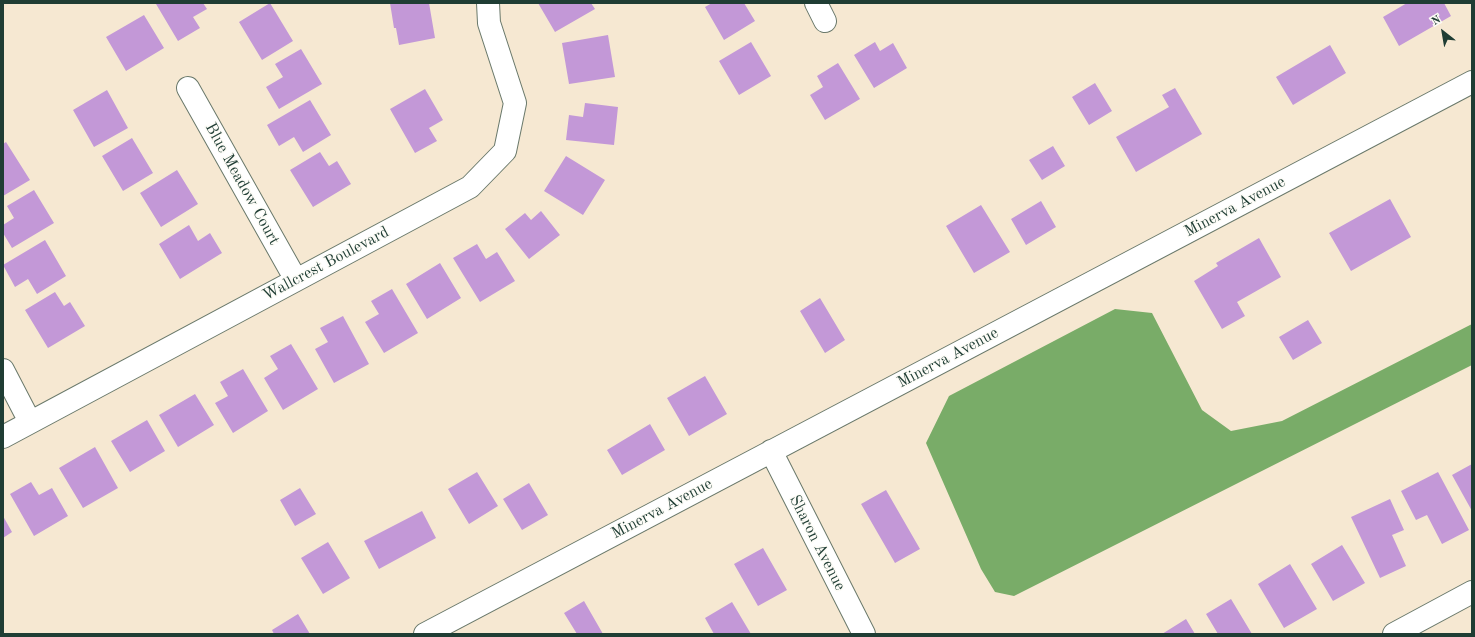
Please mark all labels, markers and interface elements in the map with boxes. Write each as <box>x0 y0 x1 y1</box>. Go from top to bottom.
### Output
north arrow <box>1423 12 1463 52</box>
text: N <box>1430 14 1443 28</box>
street label: Blue Meadow Court <box>200 120 284 248</box>
street label: Minerva Avenue <box>1181 172 1289 242</box>
street label: Wallcrest Boulevard <box>260 223 392 305</box>
street label: Minerva Avenue <box>894 323 1002 393</box>
street label: Minerva Avenue <box>608 474 716 544</box>
street label: Sharon Avenue <box>785 492 849 594</box>

